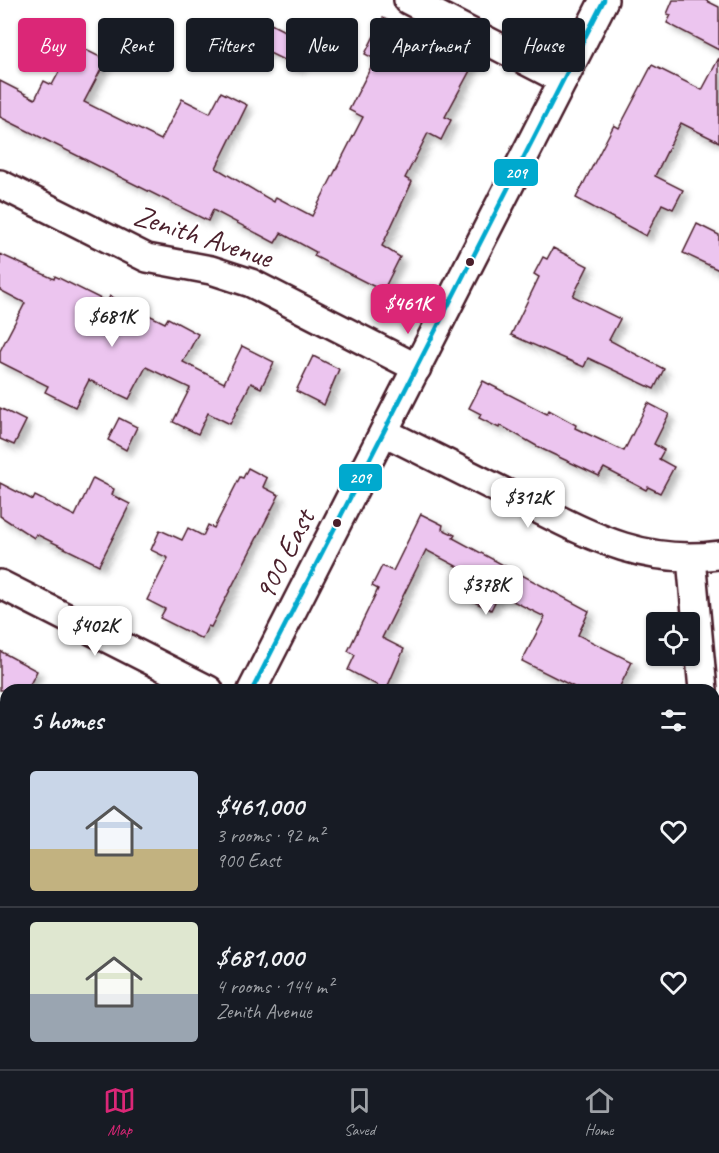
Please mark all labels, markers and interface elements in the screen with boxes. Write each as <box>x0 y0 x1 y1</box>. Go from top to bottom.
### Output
chip: Buy <box>18 18 86 72</box>
chip: Rent <box>98 18 174 72</box>
chip: Filters <box>186 18 274 72</box>
chip: New <box>286 18 358 72</box>
chip: Apartment <box>370 18 490 72</box>
chip: House <box>502 18 585 72</box>
line badge: 209 <box>493 158 539 187</box>
text: 209 <box>505 163 529 183</box>
street label: Zenith Avenue <box>129 196 279 277</box>
unlabelled marker <box>464 256 476 268</box>
pin: $461K <box>366 284 450 335</box>
text: $461K <box>385 291 431 316</box>
pin: $681K <box>70 297 154 348</box>
text: $681K <box>89 304 135 329</box>
line badge: 209 <box>338 463 383 492</box>
text: 209 <box>349 468 373 488</box>
pin: $312K <box>486 478 570 529</box>
text: $312K <box>505 485 551 510</box>
street label: 900 East <box>245 500 324 607</box>
unlabelled marker <box>331 517 343 529</box>
pin: $378K <box>444 565 528 616</box>
text: $378K <box>463 572 509 597</box>
pin: $402K <box>53 606 137 657</box>
map controls <box>646 612 700 666</box>
button: locate <box>646 612 700 666</box>
text: $402K <box>72 613 118 638</box>
text: 5 homes <box>30 704 103 737</box>
icon: filters <box>657 704 690 737</box>
text: $461,000 <box>216 790 304 823</box>
icon: home <box>78 795 150 867</box>
icon: heart <box>657 815 690 848</box>
text: 3 rooms · 92 m² <box>216 823 324 848</box>
text: 900 East <box>216 848 281 873</box>
text: $681,000 <box>216 941 304 974</box>
icon: home <box>78 946 150 1018</box>
icon: heart <box>657 966 690 999</box>
text: 4 rooms · 144 m² <box>216 974 333 999</box>
text: Zenith Avenue <box>216 999 311 1024</box>
tab: Map <box>103 1084 136 1140</box>
tab: Saved <box>343 1084 376 1140</box>
tab: Home <box>583 1084 616 1140</box>

